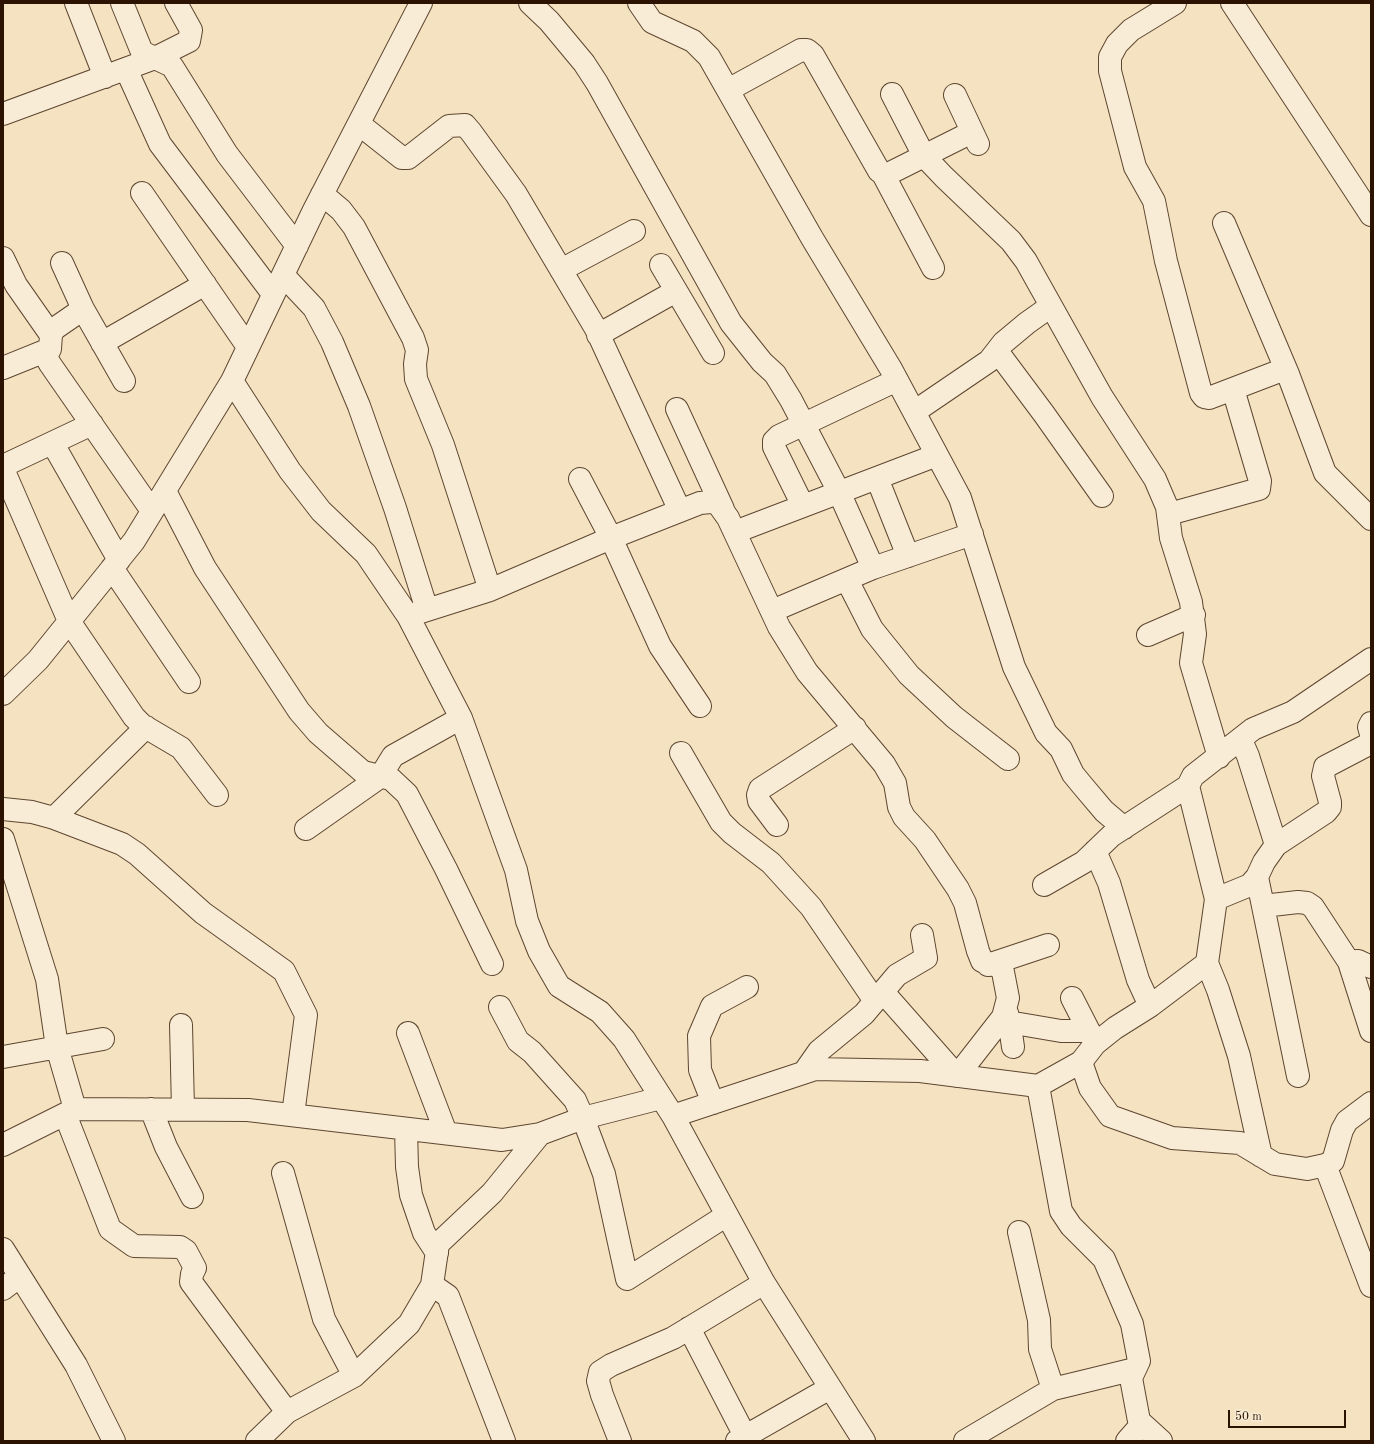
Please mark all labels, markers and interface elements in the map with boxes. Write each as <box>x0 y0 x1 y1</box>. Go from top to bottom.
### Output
scale bar <box>1230 1402 1348 1428</box>
text: 50 m <box>1235 1411 1262 1423</box>

